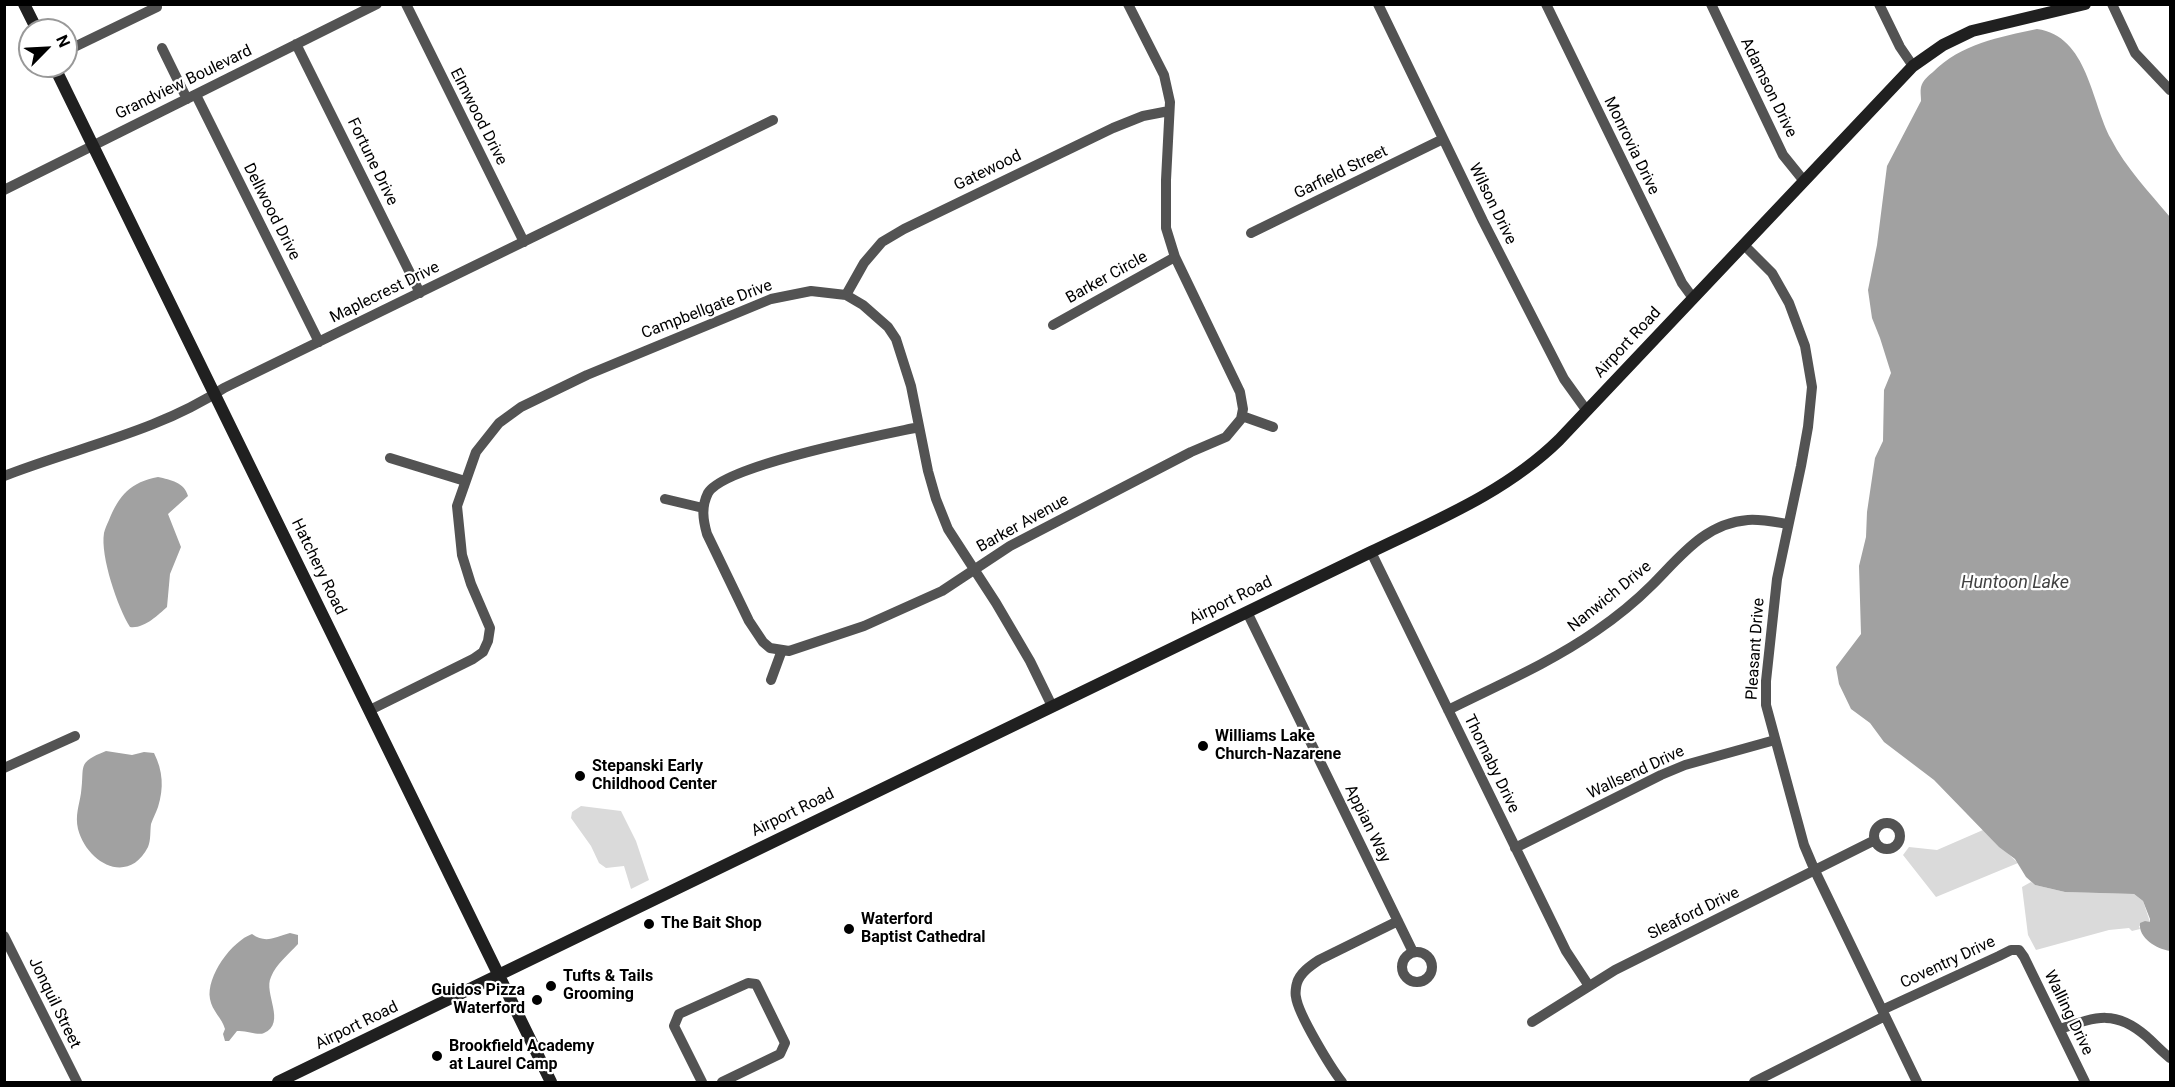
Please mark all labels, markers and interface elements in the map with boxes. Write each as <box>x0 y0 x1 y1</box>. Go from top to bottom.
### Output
north arrow <box>18 18 78 78</box>
text: N <box>52 32 74 50</box>
street label: Adamson Drive <box>1736 35 1800 141</box>
street label: Grandview Boulevard <box>113 42 255 124</box>
street label: Elmwood Drive <box>445 65 511 169</box>
street label: Monrovia Drive <box>1599 94 1663 198</box>
street label: Fortune Drive <box>343 115 401 209</box>
street label: Garfield Street <box>1291 142 1391 204</box>
street label: Gatewood <box>951 146 1025 196</box>
street label: Dellwood Drive <box>238 160 304 264</box>
street label: Wilson Drive <box>1464 160 1520 248</box>
street label: Barker Circle <box>1063 248 1151 308</box>
street label: Maplecrest Drive <box>327 258 443 328</box>
street label: Campbellgate Drive <box>639 276 775 344</box>
street label: Airport Road <box>1590 304 1666 382</box>
street label: Barker Avenue <box>974 491 1072 557</box>
street label: Hatchery Road <box>286 516 350 618</box>
street label: Nanwich Drive <box>1564 557 1656 637</box>
water label: Huntoon Lake <box>1961 572 2069 594</box>
street label: Airport Road <box>1187 573 1275 629</box>
street label: Pleasant Drive <box>1743 597 1769 701</box>
street label: Thornaby Drive <box>1459 712 1523 816</box>
place label: Williams Lake Church-Nazarene <box>1215 727 1341 765</box>
marker: Williams Lake Church-Nazarene <box>1196 739 1210 753</box>
street label: Wallsend Drive <box>1584 742 1688 804</box>
place label: Stepanski Early Childhood Center <box>592 757 717 795</box>
marker: Stepanski Early Childhood Center <box>573 769 587 783</box>
street label: Appian Way <box>1340 782 1394 866</box>
street label: Airport Road <box>749 785 837 841</box>
street label: Sleaford Drive <box>1645 884 1743 944</box>
place label: Waterford Baptist Cathedral <box>861 910 985 948</box>
place label: The Bait Shop <box>661 914 762 934</box>
marker: The Bait Shop <box>642 917 656 931</box>
marker: Waterford Baptist Cathedral <box>842 922 856 936</box>
street label: Coventry Drive <box>1897 933 1999 993</box>
street label: Jonquil Street <box>24 954 84 1052</box>
place label: Tufts & Tails Grooming <box>563 967 653 1005</box>
street label: Walling Drive <box>2039 967 2097 1059</box>
marker: Tufts & Tails Grooming <box>544 979 558 993</box>
place label: Guidos Pizza Waterford <box>431 981 525 1019</box>
marker: Guidos Pizza Waterford <box>530 993 544 1007</box>
street label: Airport Road <box>313 998 401 1054</box>
place label: Brookfield Academy at Laurel Camp <box>449 1037 594 1075</box>
marker: Brookfield Academy at Laurel Camp <box>430 1049 444 1063</box>

